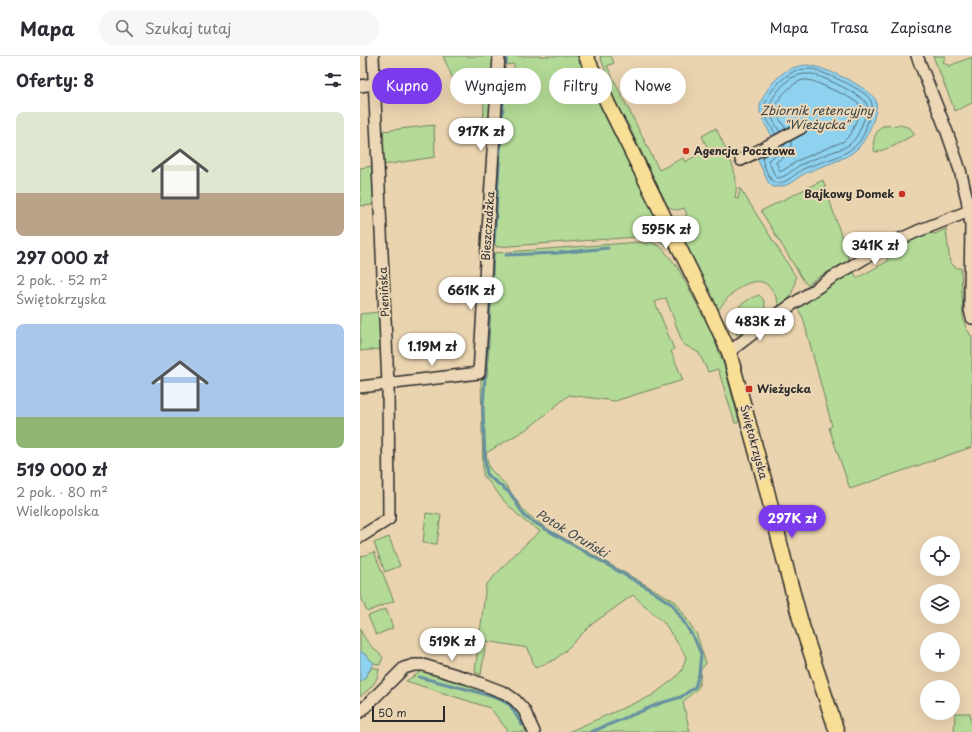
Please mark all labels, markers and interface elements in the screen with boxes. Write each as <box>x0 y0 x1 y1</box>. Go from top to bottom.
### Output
search box <box>99 10 379 46</box>
text: Mapa <box>20 14 75 42</box>
text: Szukaj tutaj <box>145 16 231 39</box>
icon: search <box>113 17 135 39</box>
text: Mapa <box>770 17 808 38</box>
text: Trasa <box>830 17 868 38</box>
text: Zapisane <box>890 17 952 38</box>
text: Oferty: 8 <box>16 67 94 93</box>
chip: Kupno <box>372 68 442 104</box>
chip: Wynajem <box>450 68 541 104</box>
chip: Filtry <box>549 68 612 104</box>
chip: Nowe <box>620 68 686 104</box>
icon: filters <box>322 69 344 91</box>
water label: Zbiornik retencyjny "Wieżycka" <box>760 101 875 133</box>
pin: 917K zł <box>444 118 518 152</box>
text: 917K zł <box>458 121 504 140</box>
icon: home <box>144 138 216 210</box>
place label: Agencja Pocztowa <box>694 142 796 159</box>
marker: Agencja Pocztowa <box>681 146 691 156</box>
place label: Bajkowy Domek <box>804 185 895 202</box>
marker: Bajkowy Domek <box>897 189 907 199</box>
street label: Bieszczadzka <box>477 190 498 261</box>
pin: 595K zł <box>629 216 703 250</box>
text: 595K zł <box>641 219 691 238</box>
pin: 341K zł <box>838 232 912 266</box>
text: 341K zł <box>851 235 899 254</box>
text: 297 000 zł <box>16 244 108 270</box>
street label: Pienińska <box>374 266 393 317</box>
text: 2 pok. · 52 m² <box>16 270 108 289</box>
pin: 661K zł <box>434 277 508 311</box>
text: 661K zł <box>447 280 495 299</box>
text: Świętokrzyska <box>16 289 106 308</box>
pin: 483K zł <box>723 308 797 342</box>
text: 483K zł <box>735 311 785 330</box>
pin: 1.19M zł <box>391 333 473 367</box>
text: 1.19M zł <box>408 336 456 355</box>
icon: home <box>144 350 216 422</box>
place label: Wieżycka <box>757 380 812 397</box>
marker: Wieżycka <box>744 384 754 394</box>
street label: Świętokrzyska <box>736 403 773 481</box>
text: 519 000 zł <box>16 456 107 482</box>
text: 2 pok. · 80 m² <box>16 482 108 501</box>
text: Wielkopolska <box>16 501 99 520</box>
water label: Potok Oruński <box>533 505 613 563</box>
pin: 297K zł <box>755 505 829 539</box>
text: 297K zł <box>768 508 816 527</box>
map controls <box>920 536 960 720</box>
button: locate <box>920 536 960 576</box>
button: layers <box>920 584 960 624</box>
pin: 519K zł <box>415 628 489 662</box>
text: 519K zł <box>429 631 475 650</box>
button: + <box>920 632 960 672</box>
button: − <box>920 680 960 720</box>
scale bar <box>372 704 445 723</box>
text: 50 m <box>378 704 407 721</box>

